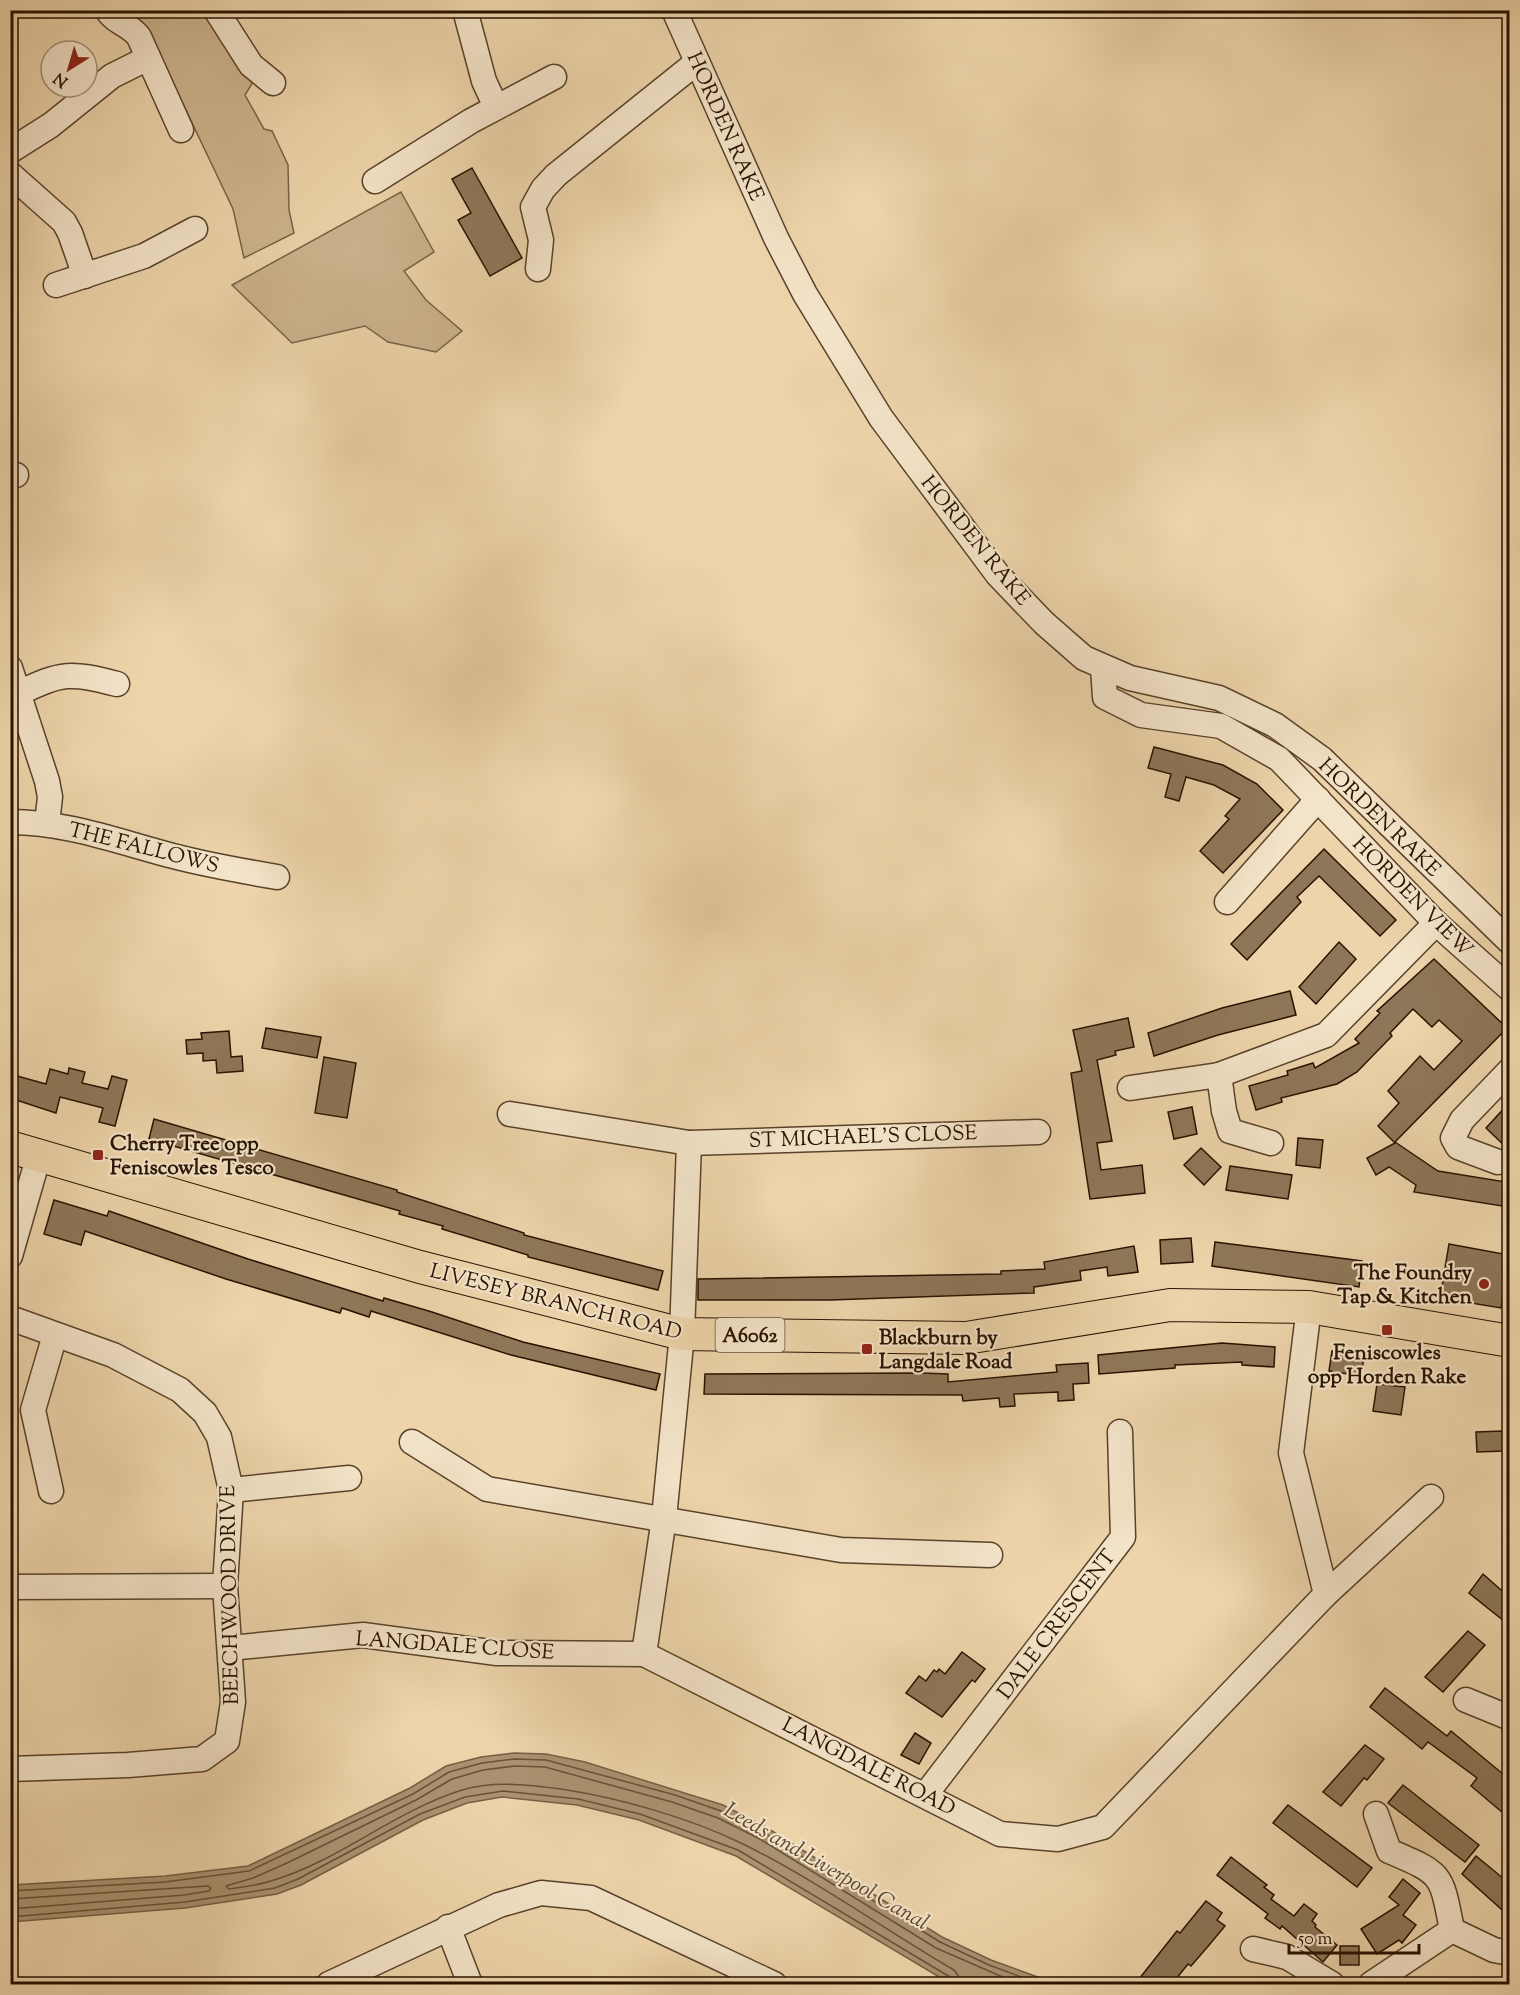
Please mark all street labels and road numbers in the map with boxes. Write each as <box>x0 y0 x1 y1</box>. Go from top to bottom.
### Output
street label: HORDEN RAKE <box>678 48 771 206</box>
street label: HORDEN RAKE <box>912 470 1037 613</box>
street label: HORDEN RAKE <box>1311 752 1447 885</box>
street label: THE FALLOWS <box>65 816 222 882</box>
street label: HORDEN VIEW <box>1344 830 1479 965</box>
street label: ST MICHAEL'S CLOSE <box>748 1119 978 1157</box>
street label: LIVESEY BRANCH ROAD <box>426 1257 685 1349</box>
road number: A6062 <box>716 1318 784 1352</box>
street label: BEECHWOOD DRIVE <box>214 1484 248 1705</box>
street label: DALE CRESCENT <box>991 1544 1124 1706</box>
street label: LANGDALE CLOSE <box>355 1625 555 1669</box>
street label: LANGDALE ROAD <box>776 1711 960 1825</box>

